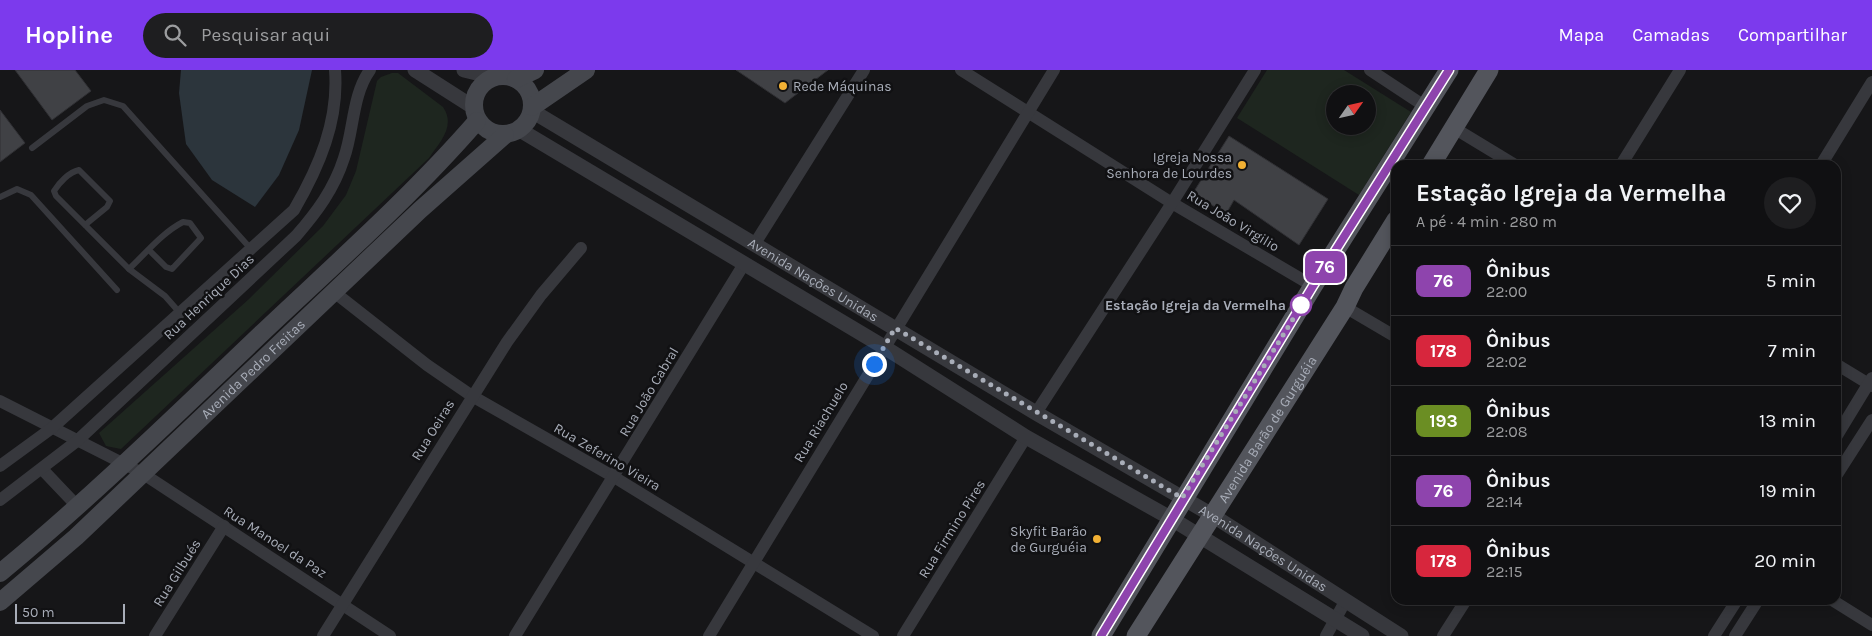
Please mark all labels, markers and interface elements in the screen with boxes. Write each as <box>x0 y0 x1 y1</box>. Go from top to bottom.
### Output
search box <box>143 13 493 58</box>
text: Hopline <box>25 21 113 49</box>
icon: search <box>161 21 189 49</box>
text: Pesquisar aqui <box>201 24 330 46</box>
text: Mapa <box>1559 24 1604 46</box>
text: Camadas <box>1632 24 1710 46</box>
text: Compartilhar <box>1738 24 1847 46</box>
place label: Rede Máquinas <box>793 78 891 95</box>
marker: Rede Máquinas <box>777 80 789 92</box>
north arrow <box>1326 85 1376 135</box>
map controls <box>1326 85 1376 135</box>
place label: Igreja Nossa Senhora de Lourdes <box>1106 149 1232 182</box>
marker: Igreja Nossa Senhora de Lourdes <box>1236 159 1248 171</box>
button: heart <box>1764 177 1816 229</box>
text: Estação Igreja da Vermelha <box>1416 179 1727 207</box>
street label: Rua João Virgilio <box>1184 187 1282 255</box>
text: A pé · 4 min · 280 m <box>1416 212 1557 231</box>
street label: Avenida Nações Unidas <box>745 234 882 325</box>
street label: Rua Henrique Dias <box>160 251 258 343</box>
line badge: 76 <box>1302 251 1348 283</box>
text: 76 <box>1315 256 1335 278</box>
text: Ônibus <box>1486 260 1551 282</box>
text: 76 <box>1434 270 1453 292</box>
text: 5 min <box>1766 270 1816 292</box>
text: 22:00 <box>1486 282 1527 301</box>
marker: Estação Igreja da Vermelha <box>1290 294 1312 316</box>
place label: Estação Igreja da Vermelha <box>1105 297 1286 314</box>
street label: Avenida Pedro Freitas <box>197 315 309 422</box>
text: Ônibus <box>1486 330 1551 352</box>
text: 178 <box>1430 340 1457 362</box>
text: 7 min <box>1768 340 1816 362</box>
street label: Rua João Cabral <box>616 344 682 440</box>
your location <box>862 352 887 377</box>
text: 22:02 <box>1486 352 1527 371</box>
street label: Avenida Barão de Gurguéia <box>1214 353 1320 506</box>
street label: Rua Riachuelo <box>790 378 852 466</box>
street label: Rua Oeiras <box>408 396 458 464</box>
text: Ônibus <box>1486 400 1551 422</box>
text: 193 <box>1429 410 1458 432</box>
text: 13 min <box>1759 410 1816 432</box>
street label: Rua Zeferino Vieira <box>551 420 663 494</box>
text: 22:08 <box>1486 422 1528 441</box>
text: Ônibus <box>1486 470 1551 492</box>
street label: Rua Firmino Pires <box>915 477 989 581</box>
text: 76 <box>1434 480 1453 502</box>
text: 19 min <box>1759 480 1816 502</box>
text: 22:14 <box>1486 492 1522 511</box>
street label: Avenida Nações Unidas <box>1196 501 1331 595</box>
street label: Rua Manoel da Paz <box>220 502 330 582</box>
place label: Skyfit Barão de Gurguéia <box>1010 523 1087 556</box>
marker: Skyfit Barão de Gurguéia <box>1091 533 1103 545</box>
street label: Rua Gilbués <box>150 536 204 610</box>
text: Ônibus <box>1486 540 1551 562</box>
text: 178 <box>1430 550 1457 572</box>
text: 20 min <box>1754 550 1816 572</box>
text: 22:15 <box>1486 562 1523 581</box>
scale bar <box>15 601 125 624</box>
text: 50 m <box>22 604 55 621</box>

